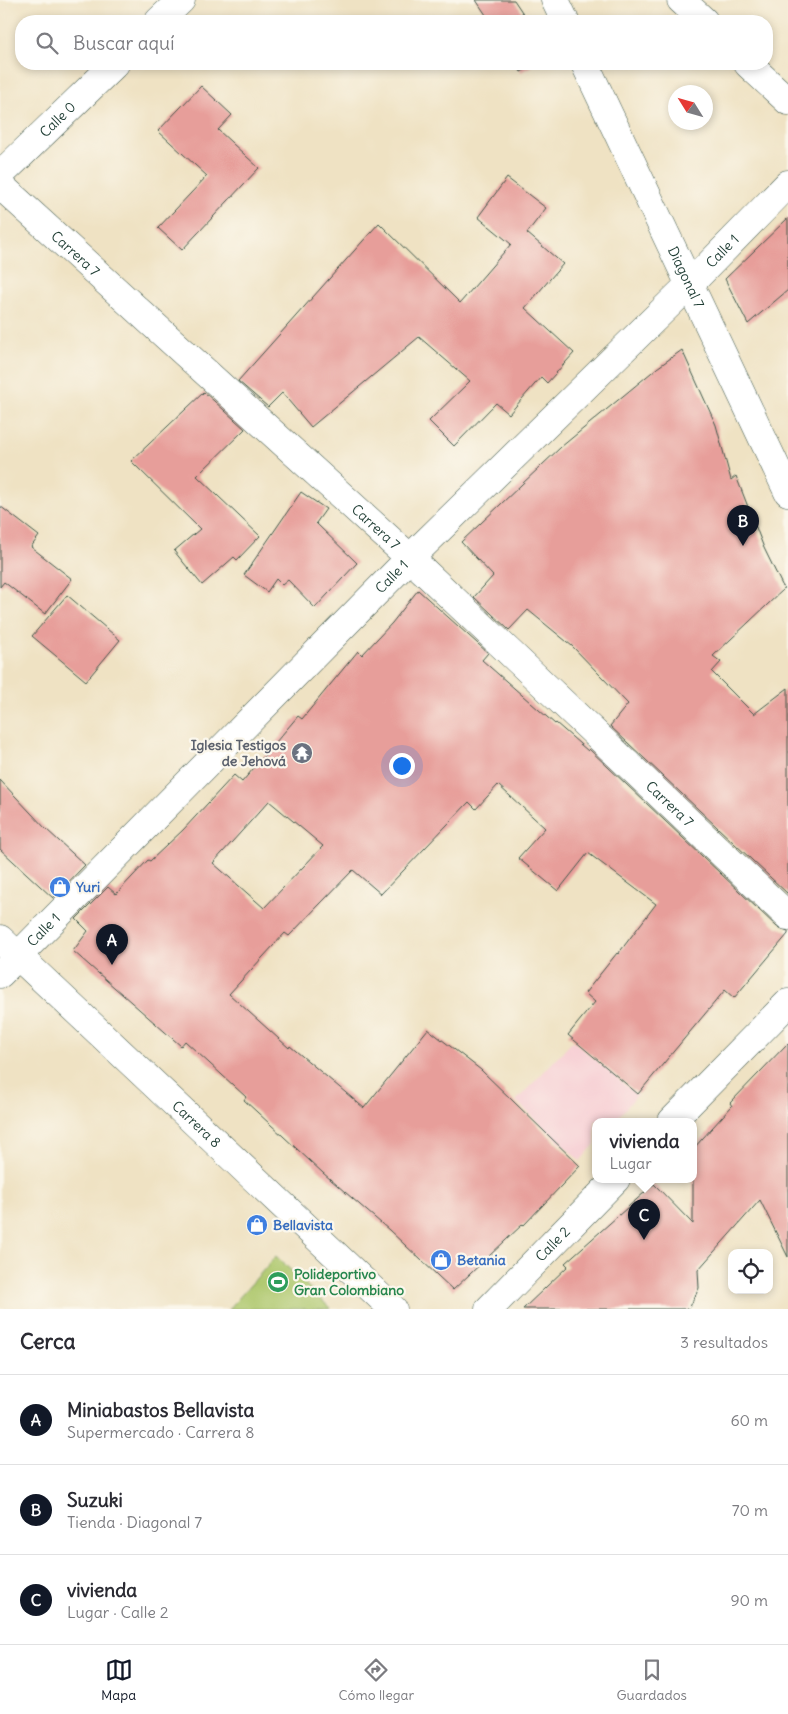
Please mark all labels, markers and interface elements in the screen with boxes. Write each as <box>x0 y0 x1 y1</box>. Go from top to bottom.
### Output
search box <box>15 15 773 70</box>
icon: search <box>33 29 61 57</box>
text: Buscar aquí <box>73 31 174 55</box>
north arrow <box>668 85 713 130</box>
street label: Calle 0 <box>36 98 79 141</box>
street label: Carrera 7 <box>47 227 104 280</box>
street label: Calle 1 <box>702 231 743 272</box>
street label: Diagonal 7 <box>664 243 709 311</box>
street label: Carrera 7 <box>348 500 404 554</box>
pin: B <box>727 505 759 546</box>
street label: Calle 1 <box>371 556 412 597</box>
place label: Iglesia Testigos de Jehová <box>191 736 287 770</box>
temple icon: Iglesia Testigos de Jehová <box>290 741 314 765</box>
your location <box>389 753 415 779</box>
street label: Carrera 7 <box>642 777 698 831</box>
shop icon: Yuri <box>48 875 72 899</box>
place label: Yuri <box>75 878 100 896</box>
street label: Calle 1 <box>23 909 64 950</box>
pin: A <box>96 924 128 965</box>
street label: Carrera 8 <box>168 1097 225 1151</box>
popup <box>592 1118 697 1183</box>
text: vivienda <box>609 1129 680 1153</box>
text: Lugar <box>609 1153 652 1173</box>
pin: C <box>628 1199 660 1240</box>
shop icon: Bellavista <box>245 1213 269 1237</box>
place label: Bellavista <box>273 1216 333 1234</box>
street label: Calle 2 <box>531 1222 574 1265</box>
shop icon: Betania <box>429 1248 453 1272</box>
map controls <box>728 1249 773 1294</box>
button: locate <box>728 1249 773 1294</box>
place label: Betania <box>457 1251 506 1269</box>
place label: Polideportivo Gran Colombiano <box>294 1265 404 1299</box>
sports icon: Polideportivo Gran Colombiano <box>266 1270 290 1294</box>
text: Cerca <box>20 1328 75 1355</box>
text: 3 resultados <box>680 1332 768 1352</box>
text: Miniabastos Bellavista <box>67 1398 254 1422</box>
text: A <box>31 1410 41 1430</box>
text: 60 m <box>730 1410 768 1430</box>
text: Supermercado · Carrera 8 <box>67 1422 254 1442</box>
text: Suzuki <box>67 1488 123 1512</box>
text: B <box>31 1500 41 1520</box>
text: 70 m <box>732 1500 768 1520</box>
text: Tienda · Diagonal 7 <box>67 1512 202 1532</box>
text: vivienda <box>67 1578 137 1602</box>
text: C <box>31 1590 41 1610</box>
text: 90 m <box>730 1590 768 1610</box>
text: Lugar · Calle 2 <box>67 1602 168 1622</box>
tab: Mapa <box>101 1656 136 1704</box>
tab: Cómo llegar <box>339 1656 414 1704</box>
tab: Guardados <box>616 1656 687 1704</box>

